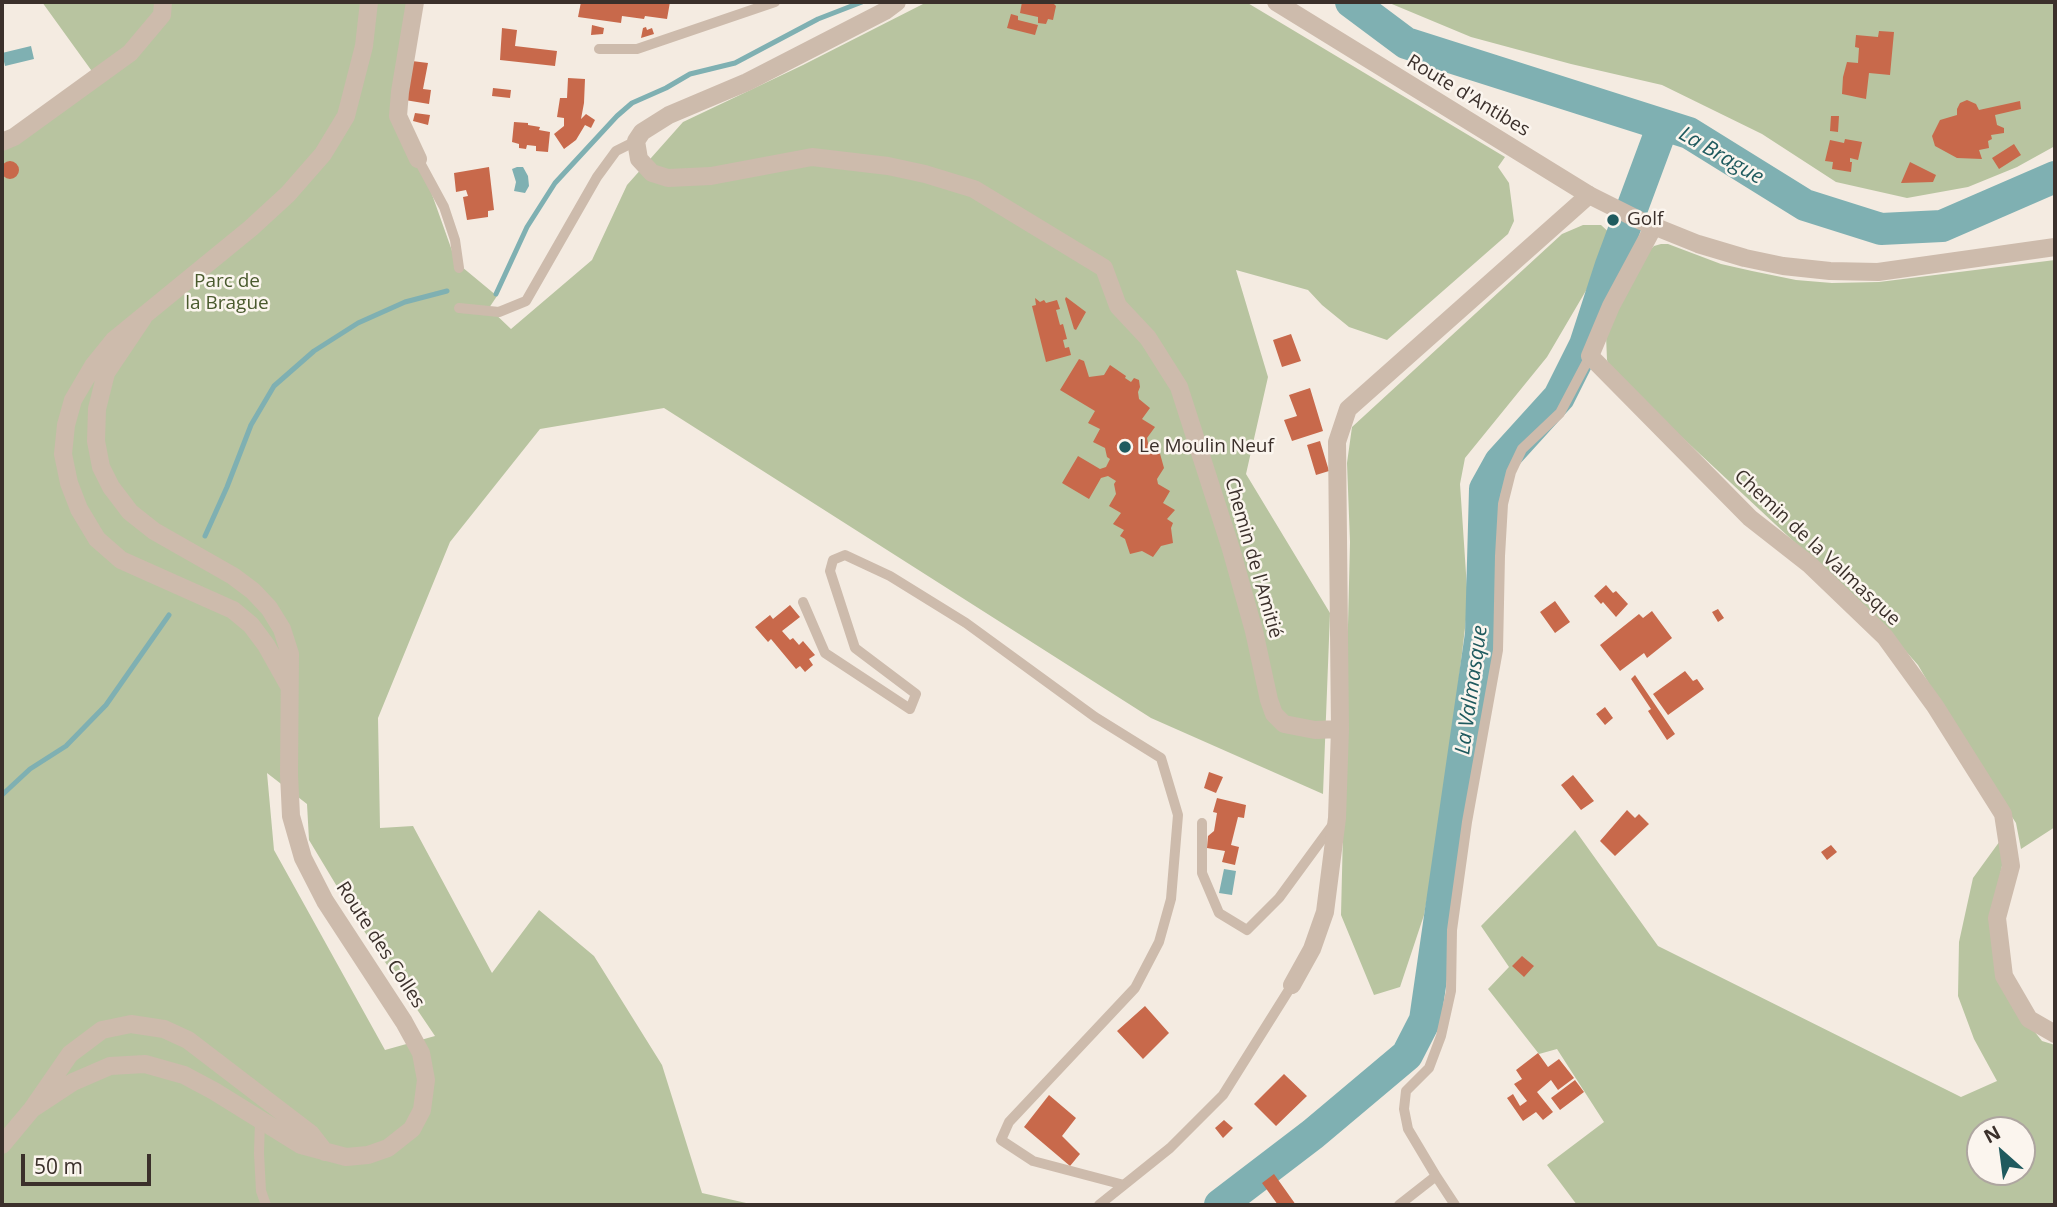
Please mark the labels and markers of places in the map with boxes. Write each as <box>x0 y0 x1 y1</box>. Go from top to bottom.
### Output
place label: Golf <box>1627 209 1663 231</box>
marker: Golf <box>1605 212 1621 228</box>
place label: Le Moulin Neuf <box>1139 436 1274 458</box>
marker: Le Moulin Neuf <box>1117 439 1133 455</box>

